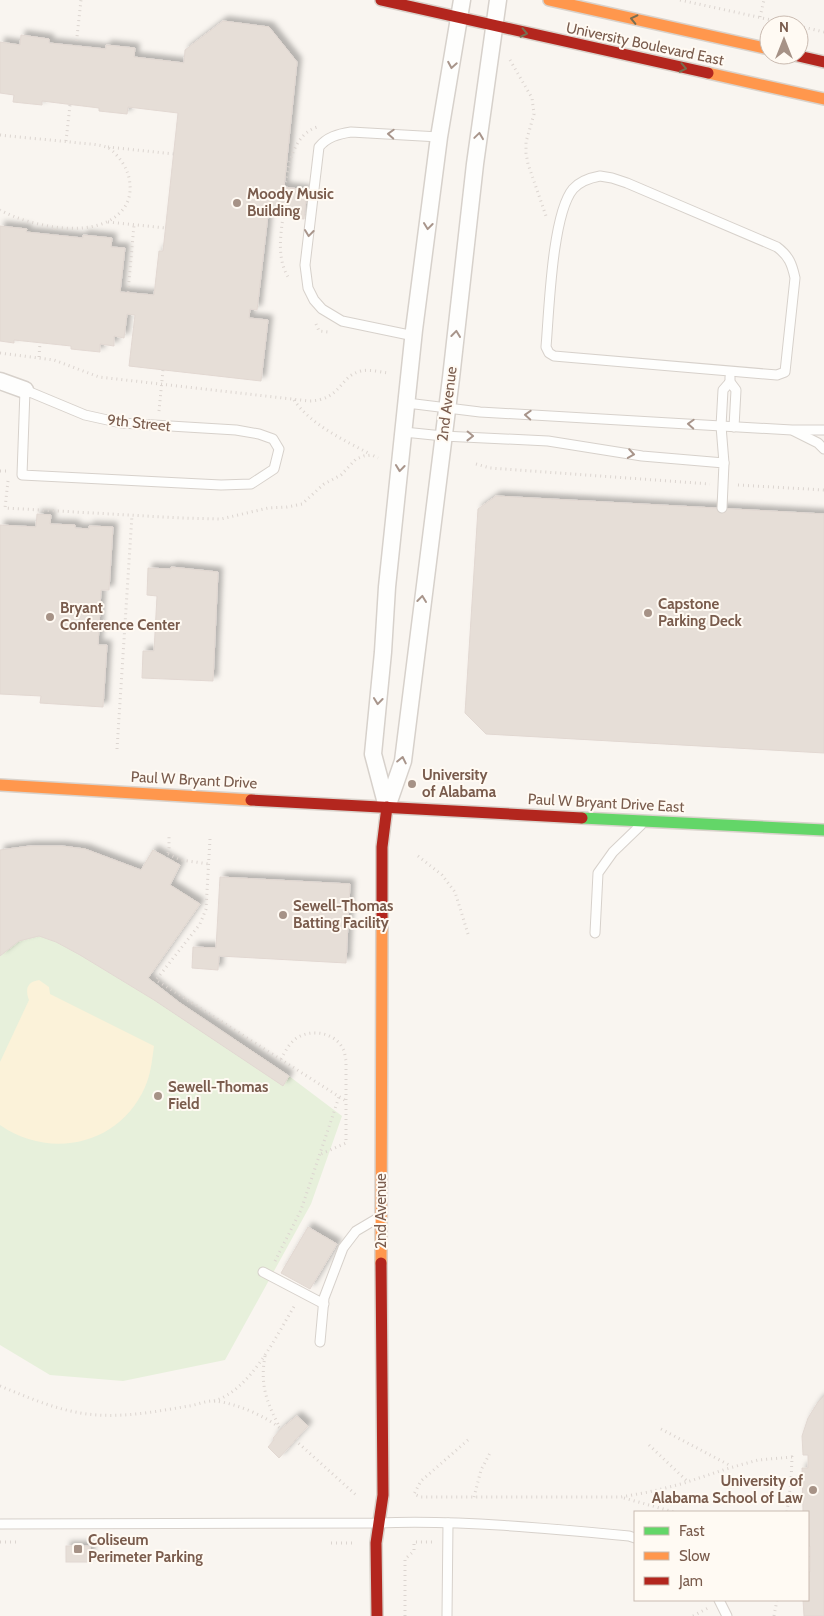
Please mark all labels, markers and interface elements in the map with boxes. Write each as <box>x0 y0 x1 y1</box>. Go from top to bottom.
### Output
one-way arrow <box>629 14 638 25</box>
north arrow <box>759 15 809 65</box>
street label: University Boulevard East <box>564 18 726 70</box>
text: N <box>779 18 789 36</box>
one-way arrow <box>520 27 529 38</box>
one-way arrow <box>447 61 457 69</box>
one-way arrow <box>678 62 687 73</box>
one-way arrow <box>386 129 394 140</box>
one-way arrow <box>473 132 484 140</box>
place label: Moody Music Building <box>247 185 334 220</box>
marker: Moody Music Building <box>231 197 243 209</box>
one-way arrow <box>423 222 434 230</box>
one-way arrow <box>304 229 315 237</box>
one-way arrow <box>450 329 461 337</box>
street label: 2nd Avenue <box>433 365 461 443</box>
one-way arrow <box>524 409 532 420</box>
street label: 9th Street <box>106 411 172 435</box>
one-way arrow <box>686 419 694 430</box>
one-way arrow <box>466 431 474 442</box>
one-way arrow <box>627 449 636 459</box>
one-way arrow <box>395 465 406 473</box>
one-way arrow <box>417 595 427 604</box>
place label: Capstone Parking Deck <box>658 595 742 630</box>
place label: Bryant Conference Center <box>60 599 180 634</box>
marker: Capstone Parking Deck <box>642 607 654 619</box>
marker: Bryant Conference Center <box>44 611 56 623</box>
one-way arrow <box>373 697 384 705</box>
one-way arrow <box>396 756 407 765</box>
place label: University of Alabama <box>422 766 497 801</box>
street label: Paul W Bryant Drive <box>130 768 258 792</box>
marker: University of Alabama <box>406 778 418 790</box>
street label: Paul W Bryant Drive East <box>527 790 685 816</box>
place label: Sewell-Thomas Batting Facility <box>293 897 393 932</box>
marker: Sewell-Thomas Batting Facility <box>277 909 289 921</box>
place label: Sewell-Thomas Field <box>168 1078 268 1113</box>
marker: Sewell-Thomas Field <box>152 1090 164 1102</box>
street label: 2nd Avenue <box>372 1173 390 1249</box>
place label: University of Alabama School of Law <box>652 1472 803 1507</box>
marker: University of Alabama School of Law <box>807 1484 819 1496</box>
legend <box>634 1511 809 1601</box>
text: Fast <box>679 1522 704 1540</box>
place label: Coliseum Perimeter Parking <box>88 1531 203 1566</box>
marker: Coliseum Perimeter Parking <box>72 1543 84 1555</box>
text: Slow <box>679 1547 710 1565</box>
text: Jam <box>678 1572 703 1590</box>

